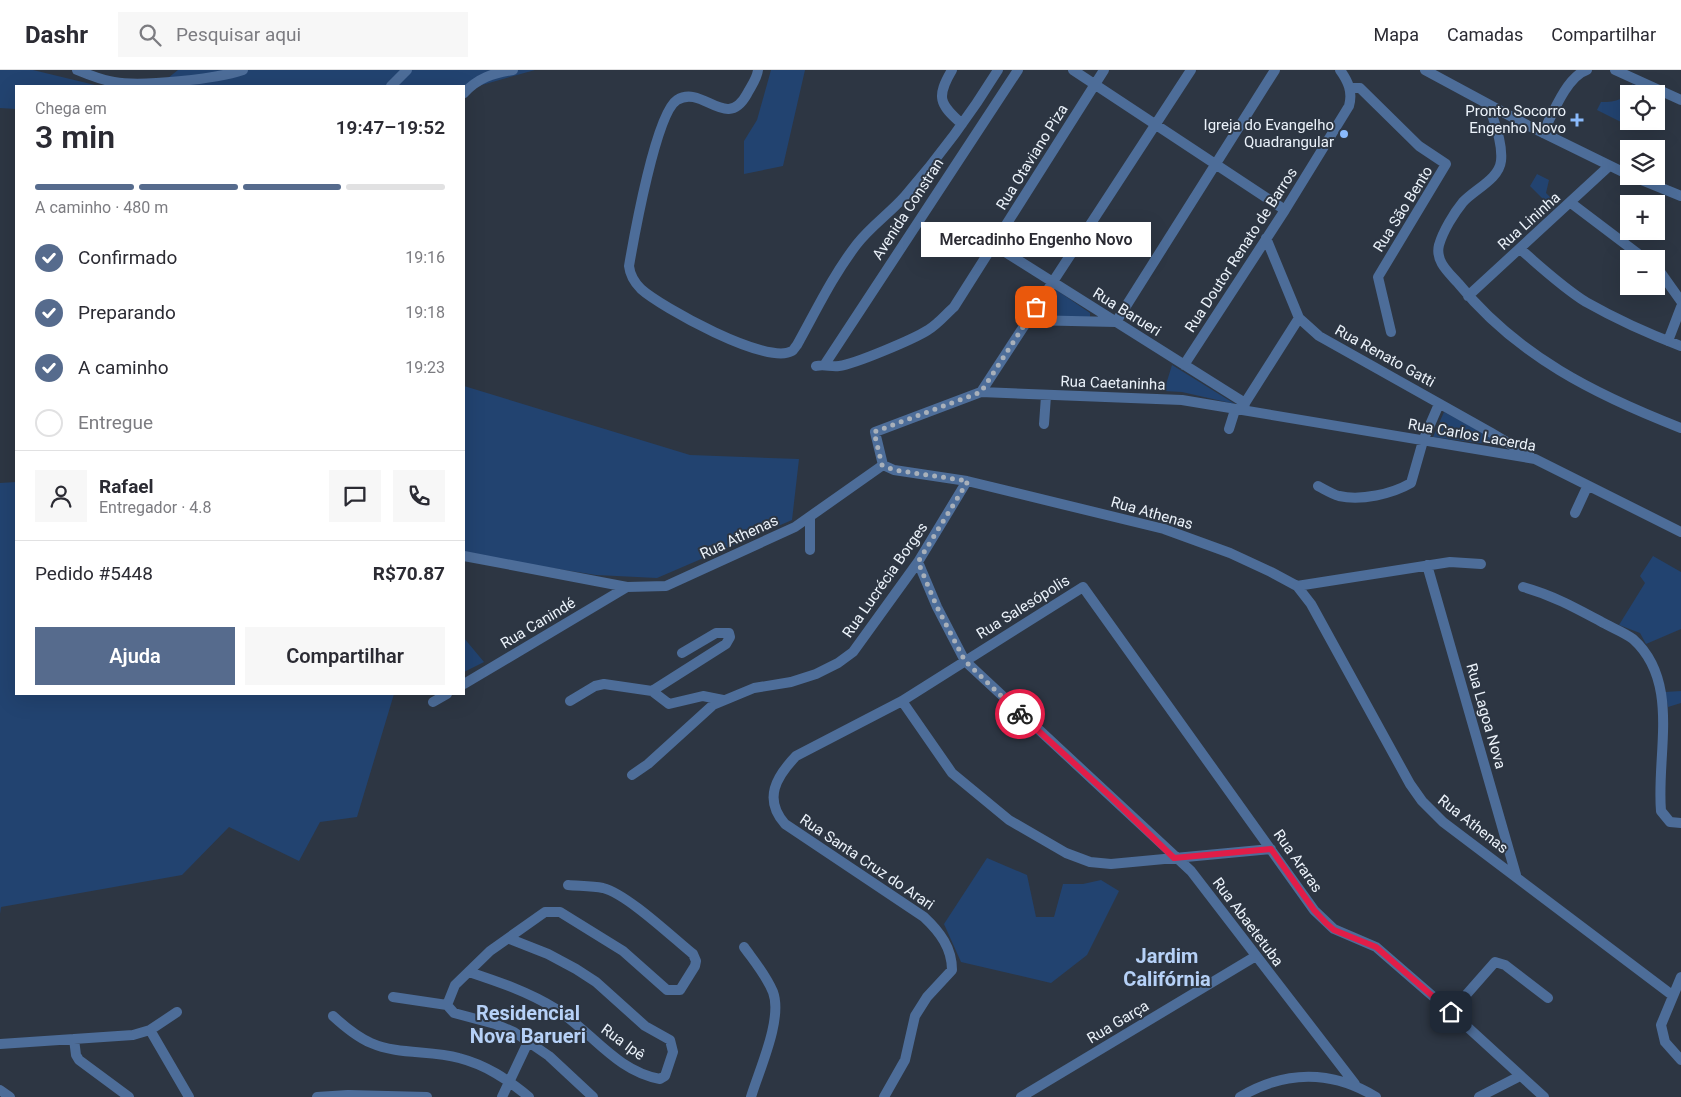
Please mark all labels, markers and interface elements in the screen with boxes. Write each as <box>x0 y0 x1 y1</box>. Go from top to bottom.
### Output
search box <box>118 12 468 57</box>
text: Dashr <box>25 21 88 49</box>
icon: search <box>136 21 164 49</box>
text: Pesquisar aqui <box>176 23 301 46</box>
text: Mapa <box>1374 24 1419 45</box>
text: Camadas <box>1447 24 1523 45</box>
text: Compartilhar <box>1551 24 1656 45</box>
map controls <box>1620 85 1665 295</box>
button: locate <box>1620 85 1665 130</box>
text: Chega em <box>35 99 107 118</box>
street label: Rua Otaviano Piza <box>992 101 1072 213</box>
place label: Pronto Socorro Engenho Novo <box>1465 102 1566 137</box>
marker: Pronto Socorro Engenho Novo <box>1570 113 1584 127</box>
text: 19:47–19:52 <box>336 116 445 139</box>
place label: Igreja do Evangelho Quadrangular <box>1204 116 1334 151</box>
text: 3 min <box>35 118 115 156</box>
marker: Igreja do Evangelho Quadrangular <box>1338 128 1350 140</box>
button: layers <box>1620 140 1665 185</box>
street label: Avenida Constran <box>869 155 947 263</box>
street label: Rua São Bento <box>1369 163 1437 255</box>
street label: Rua Doutor Renato de Barros <box>1181 164 1301 336</box>
street label: Rua Lininha <box>1494 188 1564 254</box>
button: + <box>1620 195 1665 240</box>
text: A caminho · 480 m <box>35 198 168 217</box>
callout: Mercadinho Engenho Novo <box>921 222 1151 257</box>
text: Mercadinho Engenho Novo <box>940 230 1133 249</box>
icon: check <box>35 244 63 272</box>
text: Confirmado <box>78 246 177 269</box>
text: 19:16 <box>405 248 445 267</box>
button: − <box>1620 250 1665 295</box>
street label: Rua Barueri <box>1090 284 1164 340</box>
pin <box>1015 286 1057 328</box>
icon: bag <box>1022 293 1050 321</box>
icon: check <box>35 299 63 327</box>
text: Preparando <box>78 301 176 324</box>
text: 19:18 <box>405 303 445 322</box>
street label: Rua Renato Gatti <box>1332 321 1438 391</box>
icon: check <box>35 354 63 382</box>
text: A caminho <box>78 356 168 379</box>
text: 19:23 <box>405 358 445 377</box>
street label: Rua Caetaninha <box>1060 372 1166 394</box>
text: Entregue <box>78 411 153 434</box>
street label: Rua Carlos Lacerda <box>1407 415 1537 455</box>
button: person <box>35 470 87 522</box>
button: chat <box>329 470 381 522</box>
button: phone <box>393 470 445 522</box>
text: Rafael <box>99 475 154 498</box>
street label: Rua Athenas <box>1109 493 1195 533</box>
text: Entregador · 4.8 <box>99 498 212 517</box>
street label: Rua Athenas <box>697 511 781 563</box>
street label: Rua Lucrécia Borges <box>838 519 932 641</box>
text: Pedido #5448 <box>35 562 153 585</box>
text: R$70.87 <box>373 562 445 585</box>
street label: Rua Salesópolis <box>973 571 1073 643</box>
street label: Rua Canindé <box>497 594 579 652</box>
button: Ajuda <box>35 627 235 685</box>
button: Compartilhar <box>245 627 445 685</box>
street label: Rua Lagoa Nova <box>1462 661 1510 771</box>
courier <box>995 689 1045 739</box>
icon: bike <box>1006 700 1034 728</box>
street label: Rua Athenas <box>1434 791 1512 857</box>
street label: Rua Santa Cruz do Arari <box>796 810 938 914</box>
street label: Rua Araras <box>1270 826 1326 896</box>
street label: Rua Abaetetuba <box>1209 874 1287 970</box>
district label: Jardim Califórnia <box>1123 944 1211 991</box>
pin <box>1430 991 1472 1033</box>
street label: Rua Garça <box>1084 997 1152 1047</box>
icon: home <box>1437 998 1465 1026</box>
district label: Residencial Nova Barueri <box>470 1001 586 1048</box>
street label: Rua Ipê <box>598 1020 648 1064</box>

